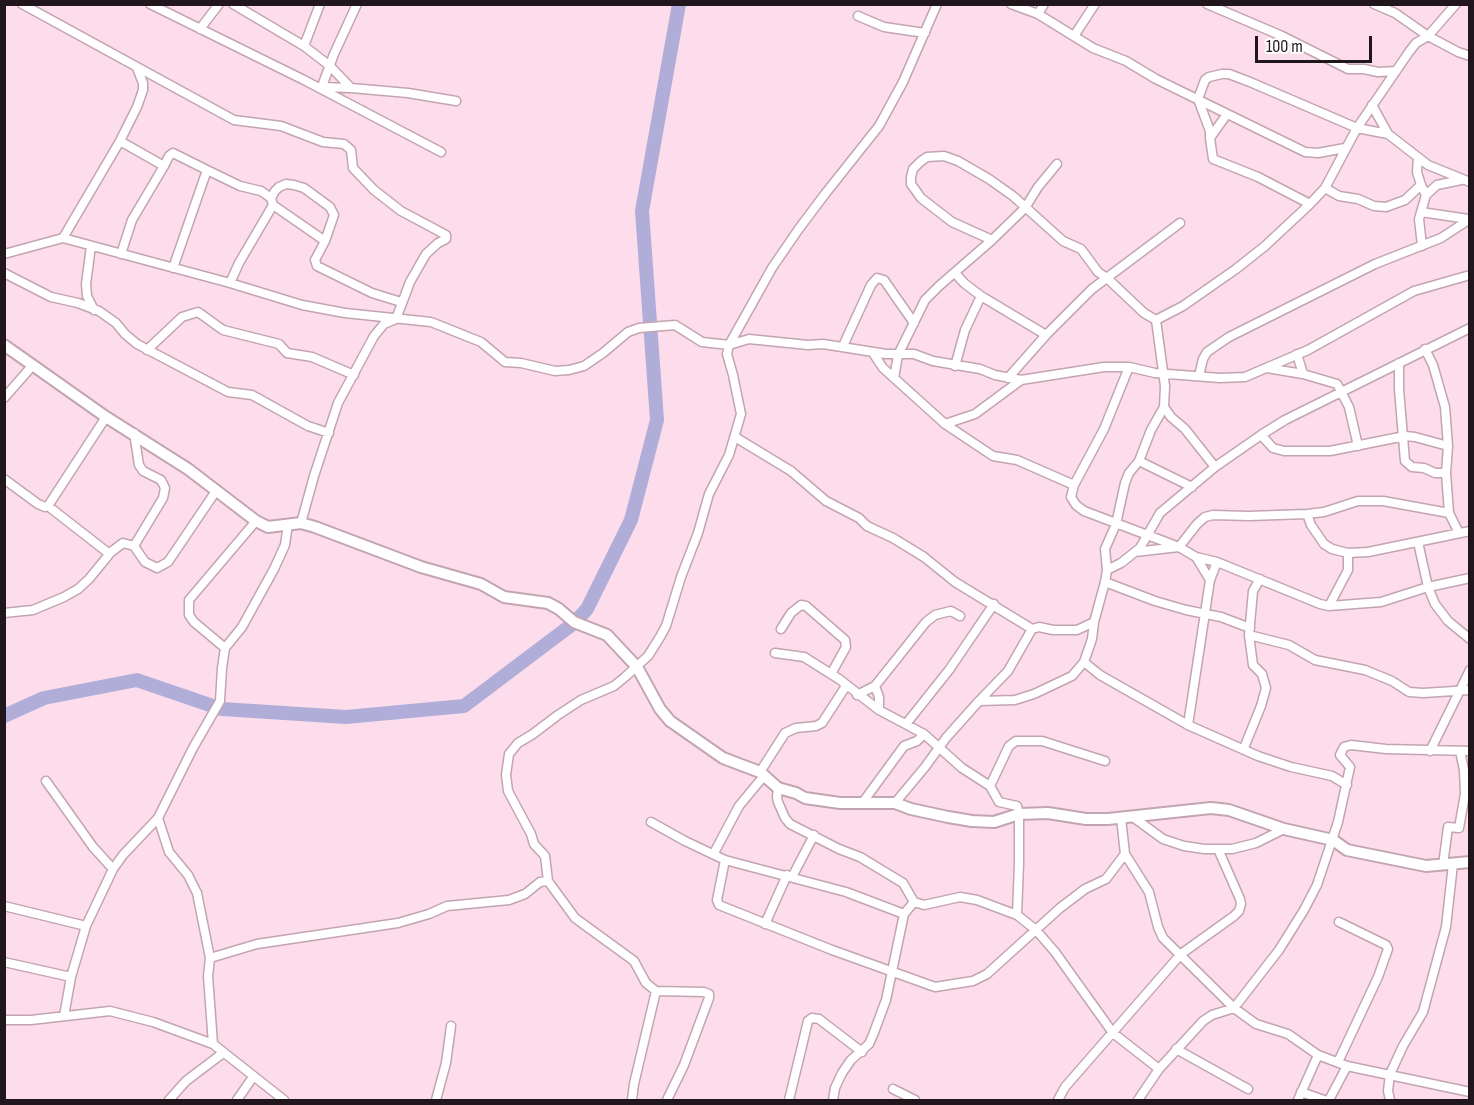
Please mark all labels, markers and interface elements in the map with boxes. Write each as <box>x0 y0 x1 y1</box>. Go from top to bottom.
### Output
scale bar <box>1258 24 1375 62</box>
text: 100 m <box>1266 36 1303 57</box>

